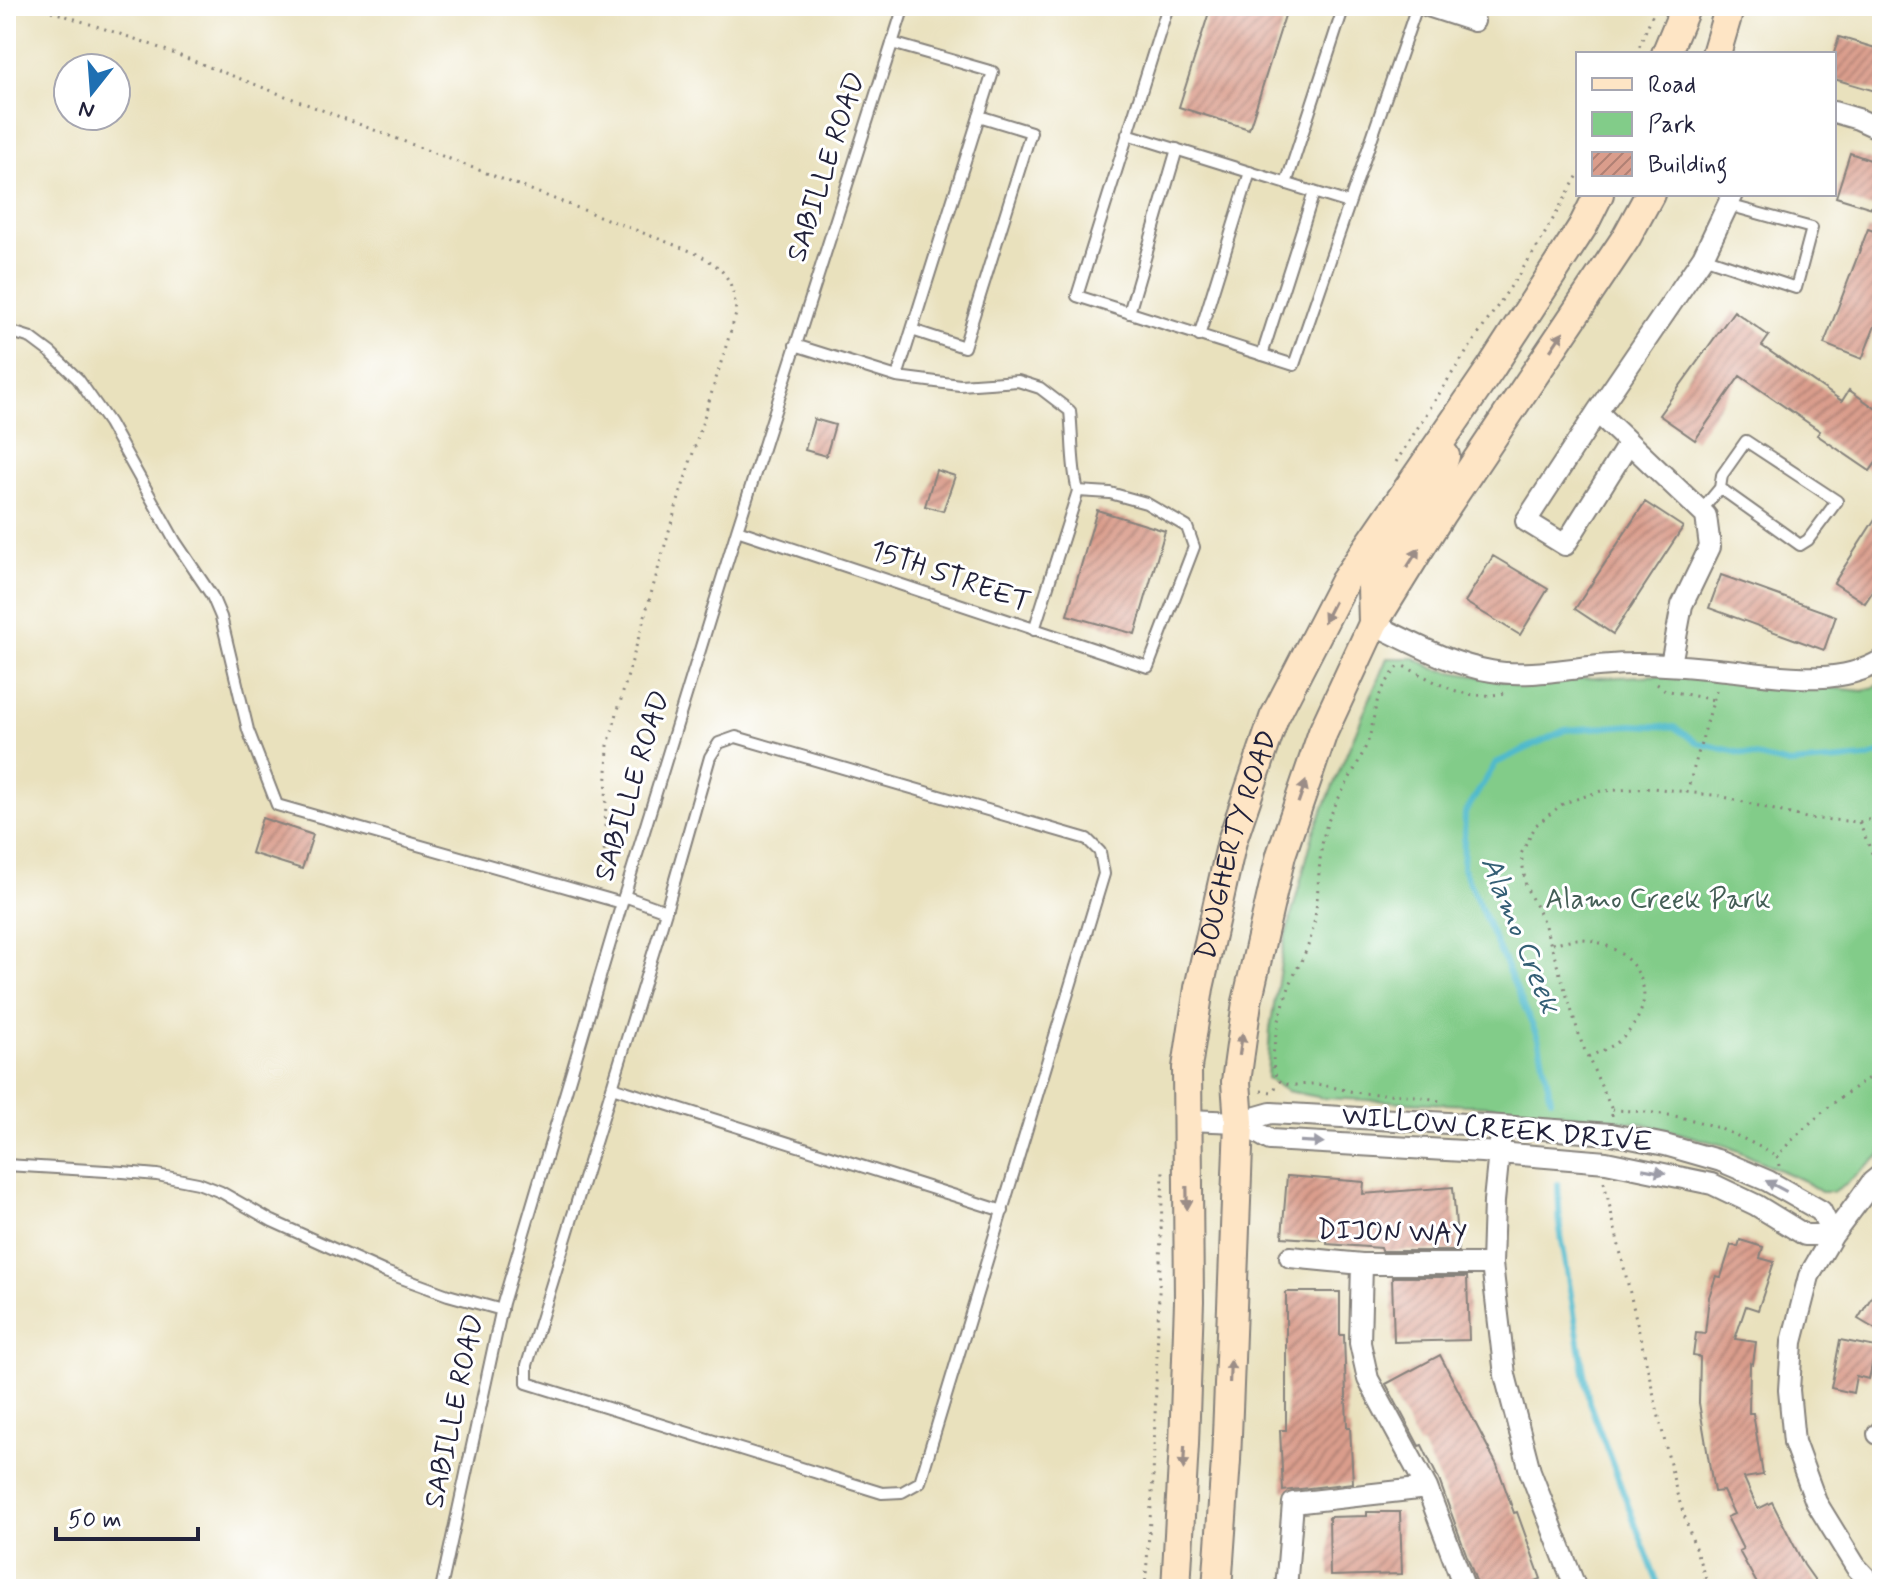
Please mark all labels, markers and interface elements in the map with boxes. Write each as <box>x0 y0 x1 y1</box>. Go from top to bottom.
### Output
north arrow <box>52 52 132 132</box>
legend <box>1576 52 1836 196</box>
street label: SABILLE ROAD <box>779 67 875 267</box>
text: Road <box>1648 70 1696 101</box>
text: N <box>76 94 98 125</box>
text: Park <box>1648 110 1696 141</box>
text: Building <box>1648 150 1728 184</box>
one-way arrow <box>1549 331 1564 352</box>
street label: 15TH STREET <box>865 532 1035 622</box>
one-way arrow <box>1406 547 1420 569</box>
one-way arrow <box>1322 600 1335 623</box>
street label: SABILLE ROAD <box>586 686 680 886</box>
street label: DOUGHERTY ROAD <box>1187 725 1287 964</box>
one-way arrow <box>1297 780 1309 804</box>
water label: Alamo Creek <box>1471 851 1570 1020</box>
park label: Alamo Creek Park <box>1545 882 1771 919</box>
one-way arrow <box>1235 1032 1248 1057</box>
street label: WILLOW CREEK DRIVE <box>1340 1098 1654 1162</box>
one-way arrow <box>1300 1136 1325 1149</box>
one-way arrow <box>1642 1165 1667 1178</box>
one-way arrow <box>1765 1180 1788 1193</box>
one-way arrow <box>1181 1186 1193 1211</box>
street label: DIJON WAY <box>1316 1212 1468 1254</box>
street label: SABILLE ROAD <box>416 1311 494 1511</box>
one-way arrow <box>1223 1358 1236 1383</box>
one-way arrow <box>1177 1446 1190 1471</box>
scale bar <box>56 1491 198 1541</box>
text: 50 m <box>68 1505 122 1536</box>

